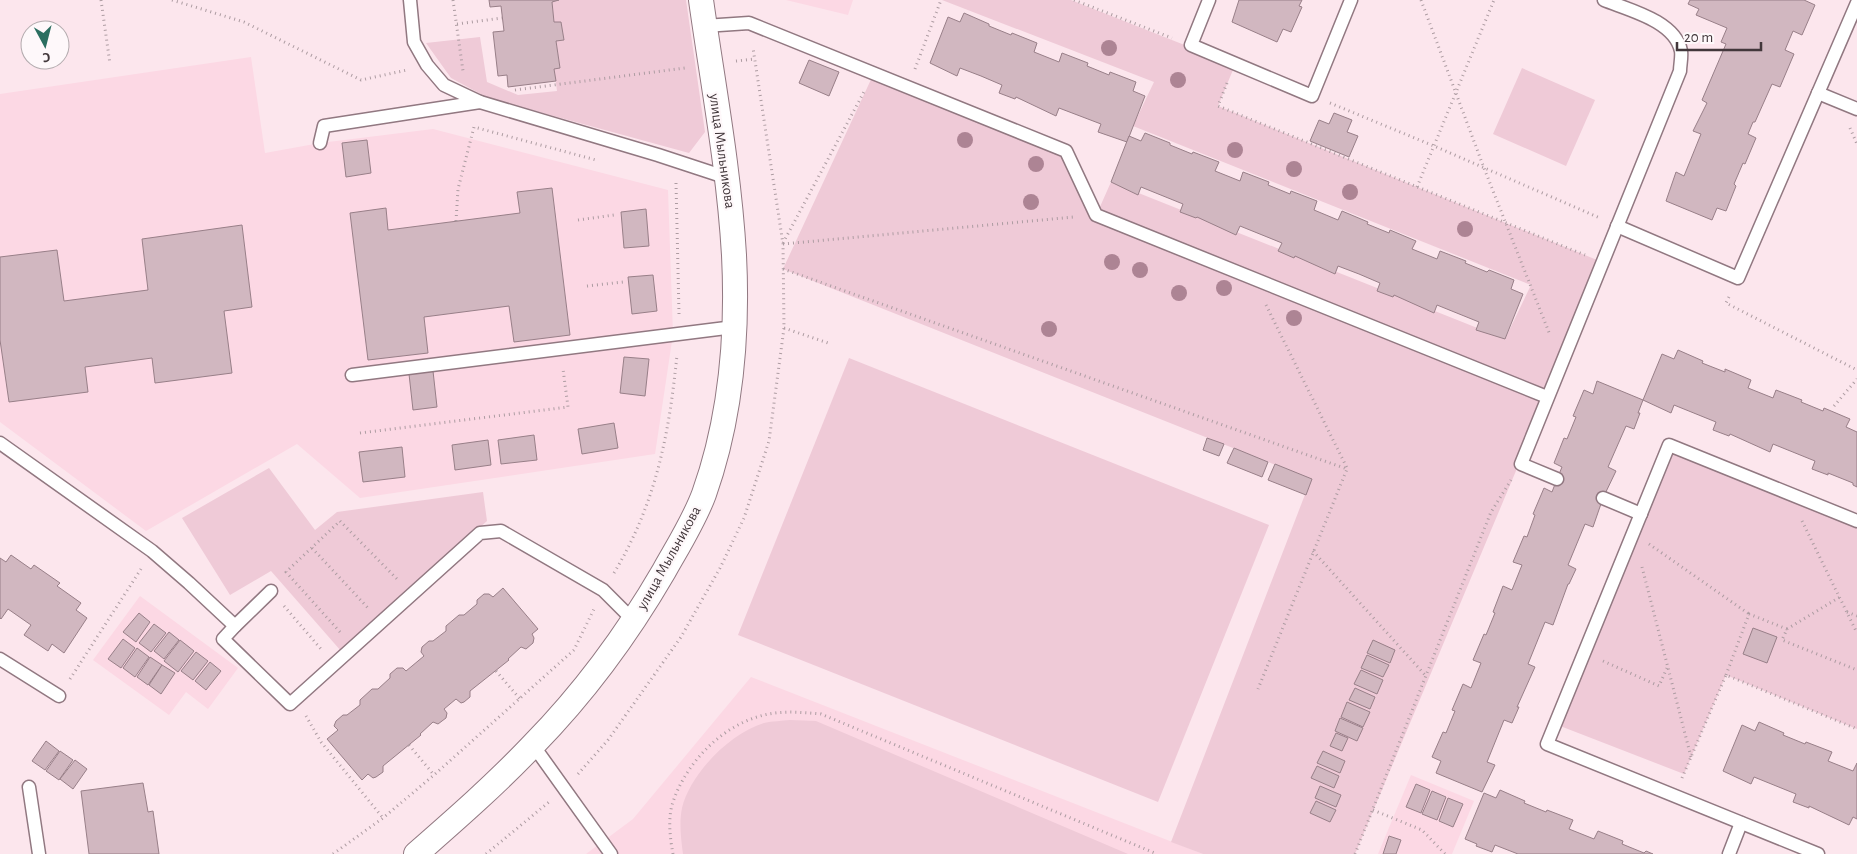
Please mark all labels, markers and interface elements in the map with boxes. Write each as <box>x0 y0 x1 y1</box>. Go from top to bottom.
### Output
north arrow <box>20 20 70 70</box>
scale bar <box>1677 20 1761 52</box>
text: 20 m <box>1684 30 1713 45</box>
text: С <box>42 49 51 64</box>
street label: улица Мыльникова <box>706 92 738 210</box>
street label: улица Мыльникова <box>634 504 704 613</box>

